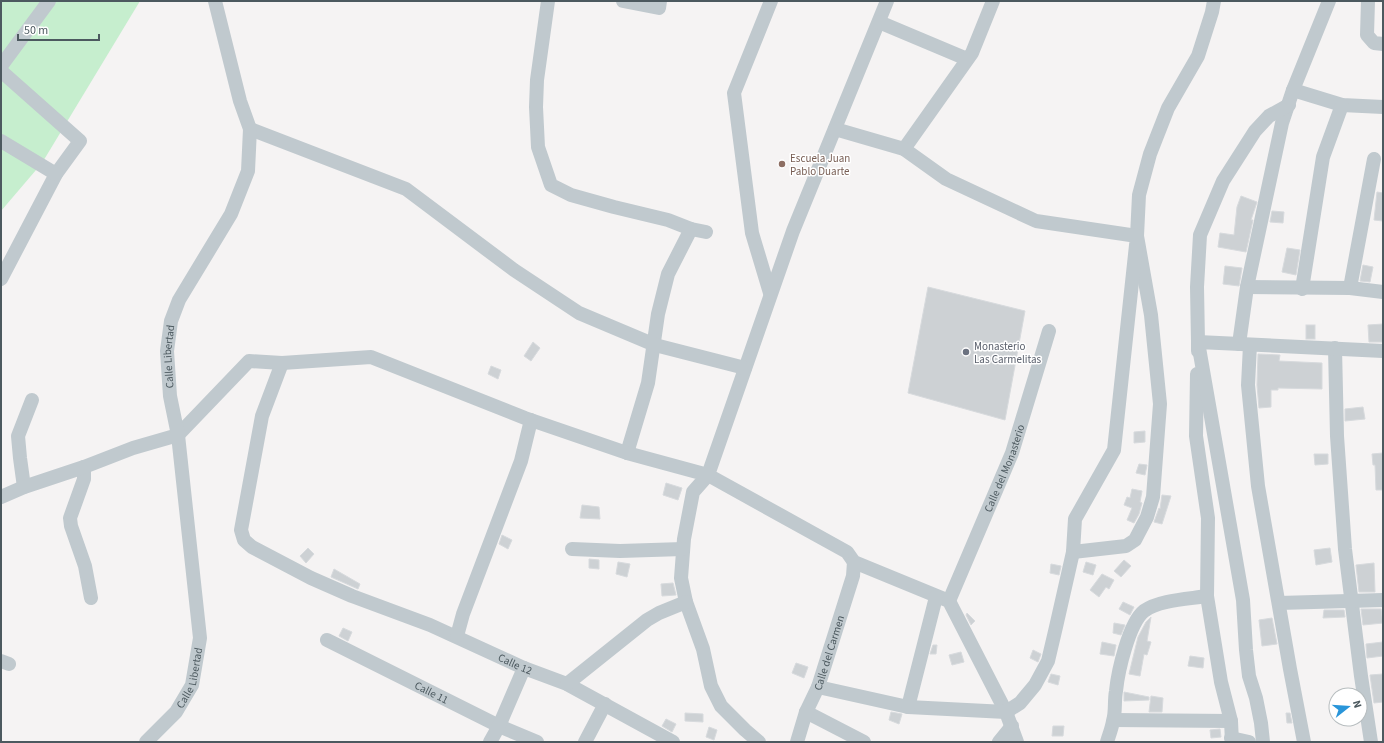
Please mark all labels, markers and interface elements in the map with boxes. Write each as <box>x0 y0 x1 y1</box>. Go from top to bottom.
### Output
scale bar <box>18 16 99 42</box>
text: 50 m <box>24 22 48 39</box>
place label: Escuela Juan Pablo Duarte <box>790 151 850 179</box>
marker: Escuela Juan Pablo Duarte <box>777 159 787 169</box>
street label: Calle Libertad <box>159 324 178 389</box>
place label: Monasterio Las Carmelitas <box>974 339 1041 367</box>
marker: Monasterio Las Carmelitas <box>961 347 971 357</box>
street label: Calle del Monasterio <box>980 422 1028 514</box>
street label: Calle del Carmen <box>810 613 848 692</box>
street label: Calle Libertad <box>172 646 206 711</box>
street label: Calle 12 <box>496 650 534 678</box>
street label: Calle 11 <box>412 678 451 707</box>
north arrow <box>1328 687 1368 727</box>
text: N <box>1349 699 1365 710</box>

